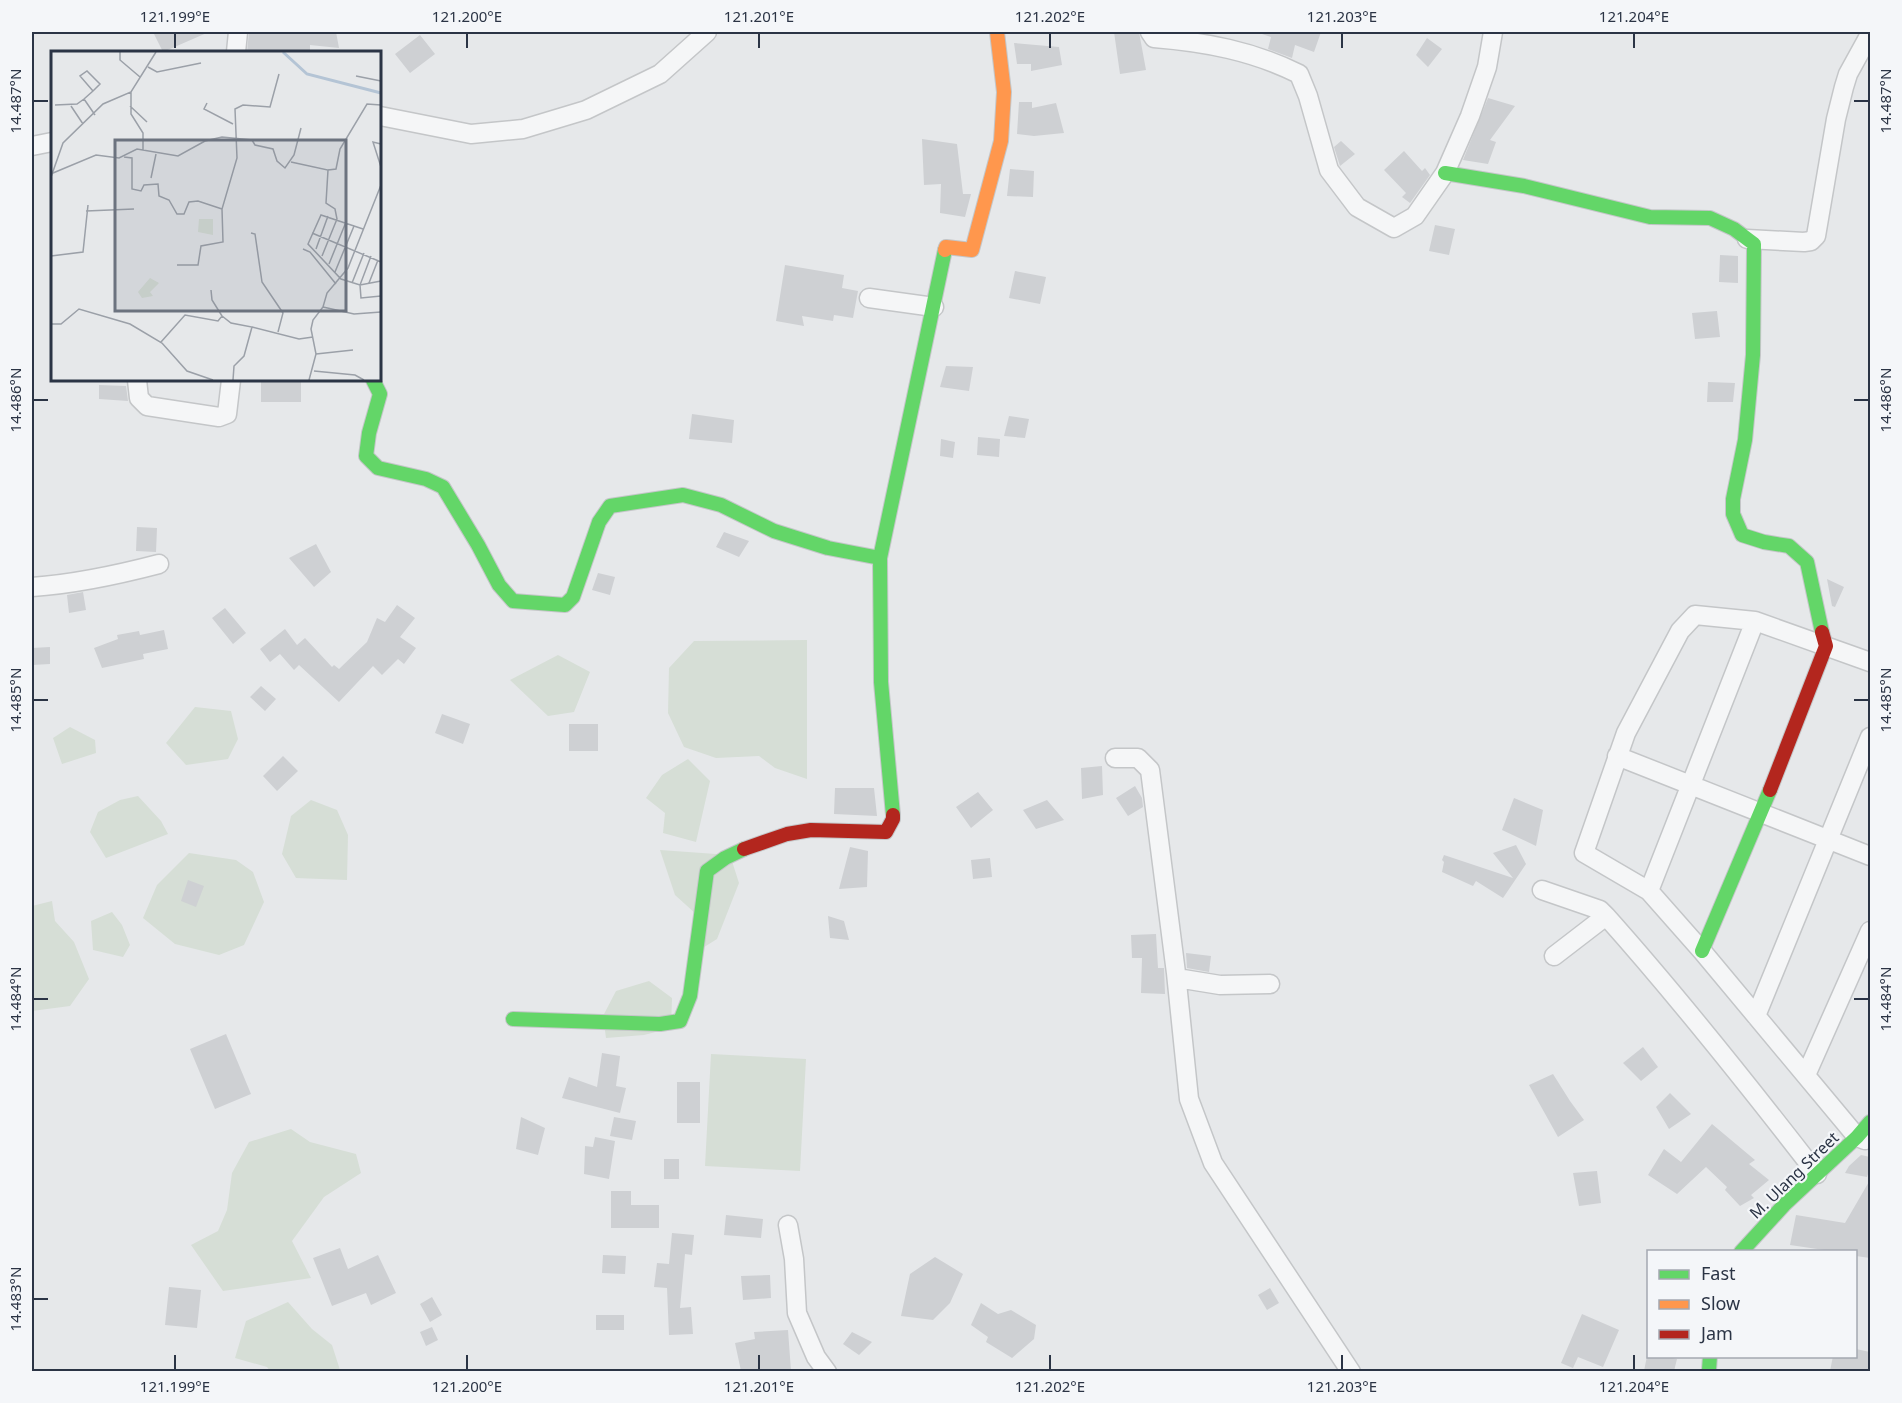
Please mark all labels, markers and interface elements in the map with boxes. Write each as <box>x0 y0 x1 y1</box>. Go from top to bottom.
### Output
text: 121.199°E <box>140 6 210 26</box>
text: 121.200°E <box>432 6 502 26</box>
text: 121.201°E <box>724 6 794 26</box>
text: 121.202°E <box>1015 6 1085 26</box>
text: 121.203°E <box>1307 6 1377 26</box>
text: 121.204°E <box>1599 6 1669 26</box>
inset map <box>51 51 381 381</box>
text: 14.487°N <box>5 69 25 133</box>
text: 14.487°N <box>1875 69 1895 133</box>
text: 14.486°N <box>5 368 25 432</box>
text: 14.486°N <box>1875 368 1895 432</box>
text: 14.485°N <box>5 668 25 732</box>
text: 14.485°N <box>1875 668 1895 732</box>
text: 14.484°N <box>5 967 25 1031</box>
text: 14.484°N <box>1875 967 1895 1031</box>
street label: M. Ulang Street <box>1745 1127 1844 1223</box>
legend <box>1647 1250 1857 1358</box>
text: Fast <box>1701 1261 1736 1285</box>
text: 14.483°N <box>5 1267 25 1331</box>
text: Slow <box>1701 1291 1740 1315</box>
text: Jam <box>1699 1321 1733 1345</box>
text: 121.199°E <box>140 1376 210 1396</box>
text: 121.200°E <box>432 1376 502 1396</box>
text: 121.201°E <box>724 1376 794 1396</box>
text: 121.202°E <box>1015 1376 1085 1396</box>
text: 121.203°E <box>1307 1376 1377 1396</box>
text: 121.204°E <box>1599 1376 1669 1396</box>

